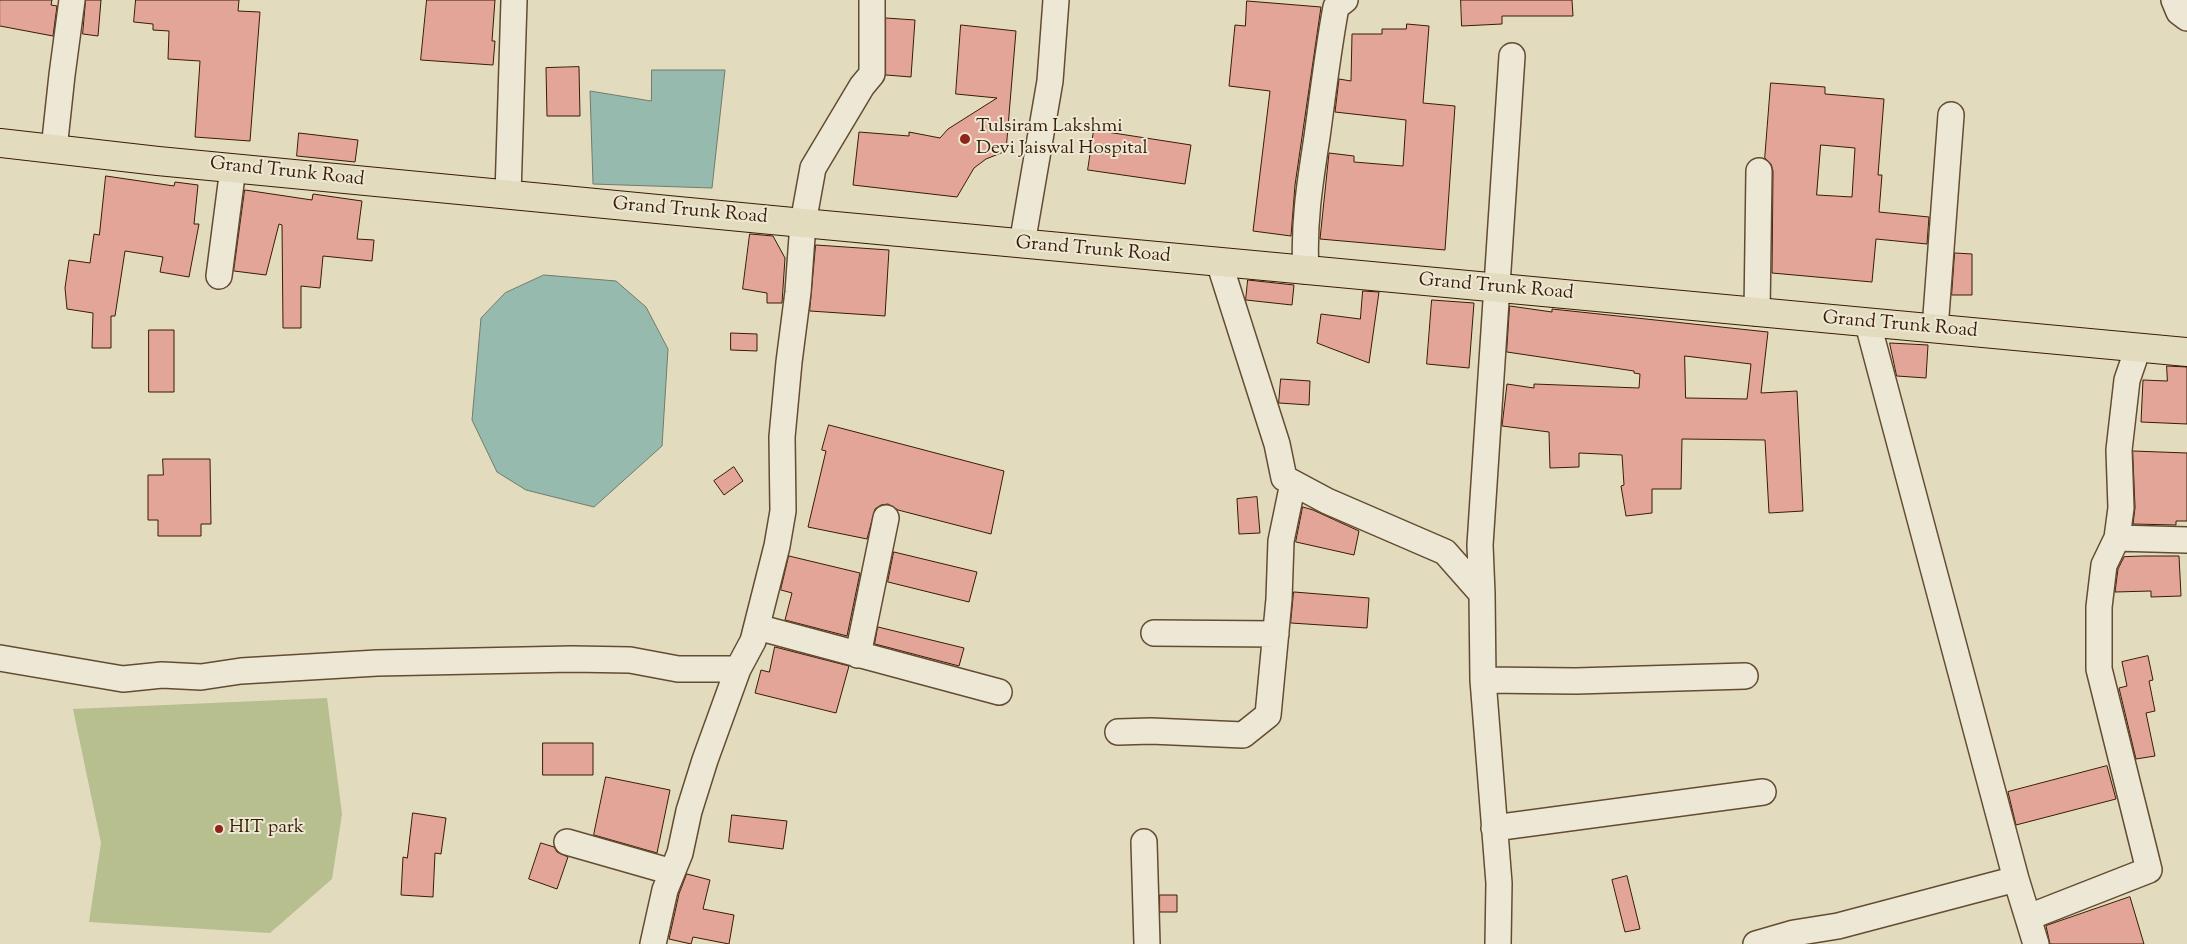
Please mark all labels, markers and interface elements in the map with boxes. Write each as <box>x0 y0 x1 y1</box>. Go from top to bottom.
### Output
place label: Tulsiram Lakshmi Devi Jaiswal Hospital <box>976 117 1148 161</box>
marker: Tulsiram Lakshmi Devi Jaiswal Hospital <box>958 132 972 146</box>
street label: Grand Trunk Road <box>209 154 365 192</box>
street label: Grand Trunk Road <box>612 194 768 230</box>
street label: Grand Trunk Road <box>1015 233 1171 269</box>
street label: Grand Trunk Road <box>1418 270 1574 306</box>
street label: Grand Trunk Road <box>1822 308 1978 344</box>
place label: HIT park <box>229 818 304 840</box>
marker: HIT park <box>213 823 225 835</box>

